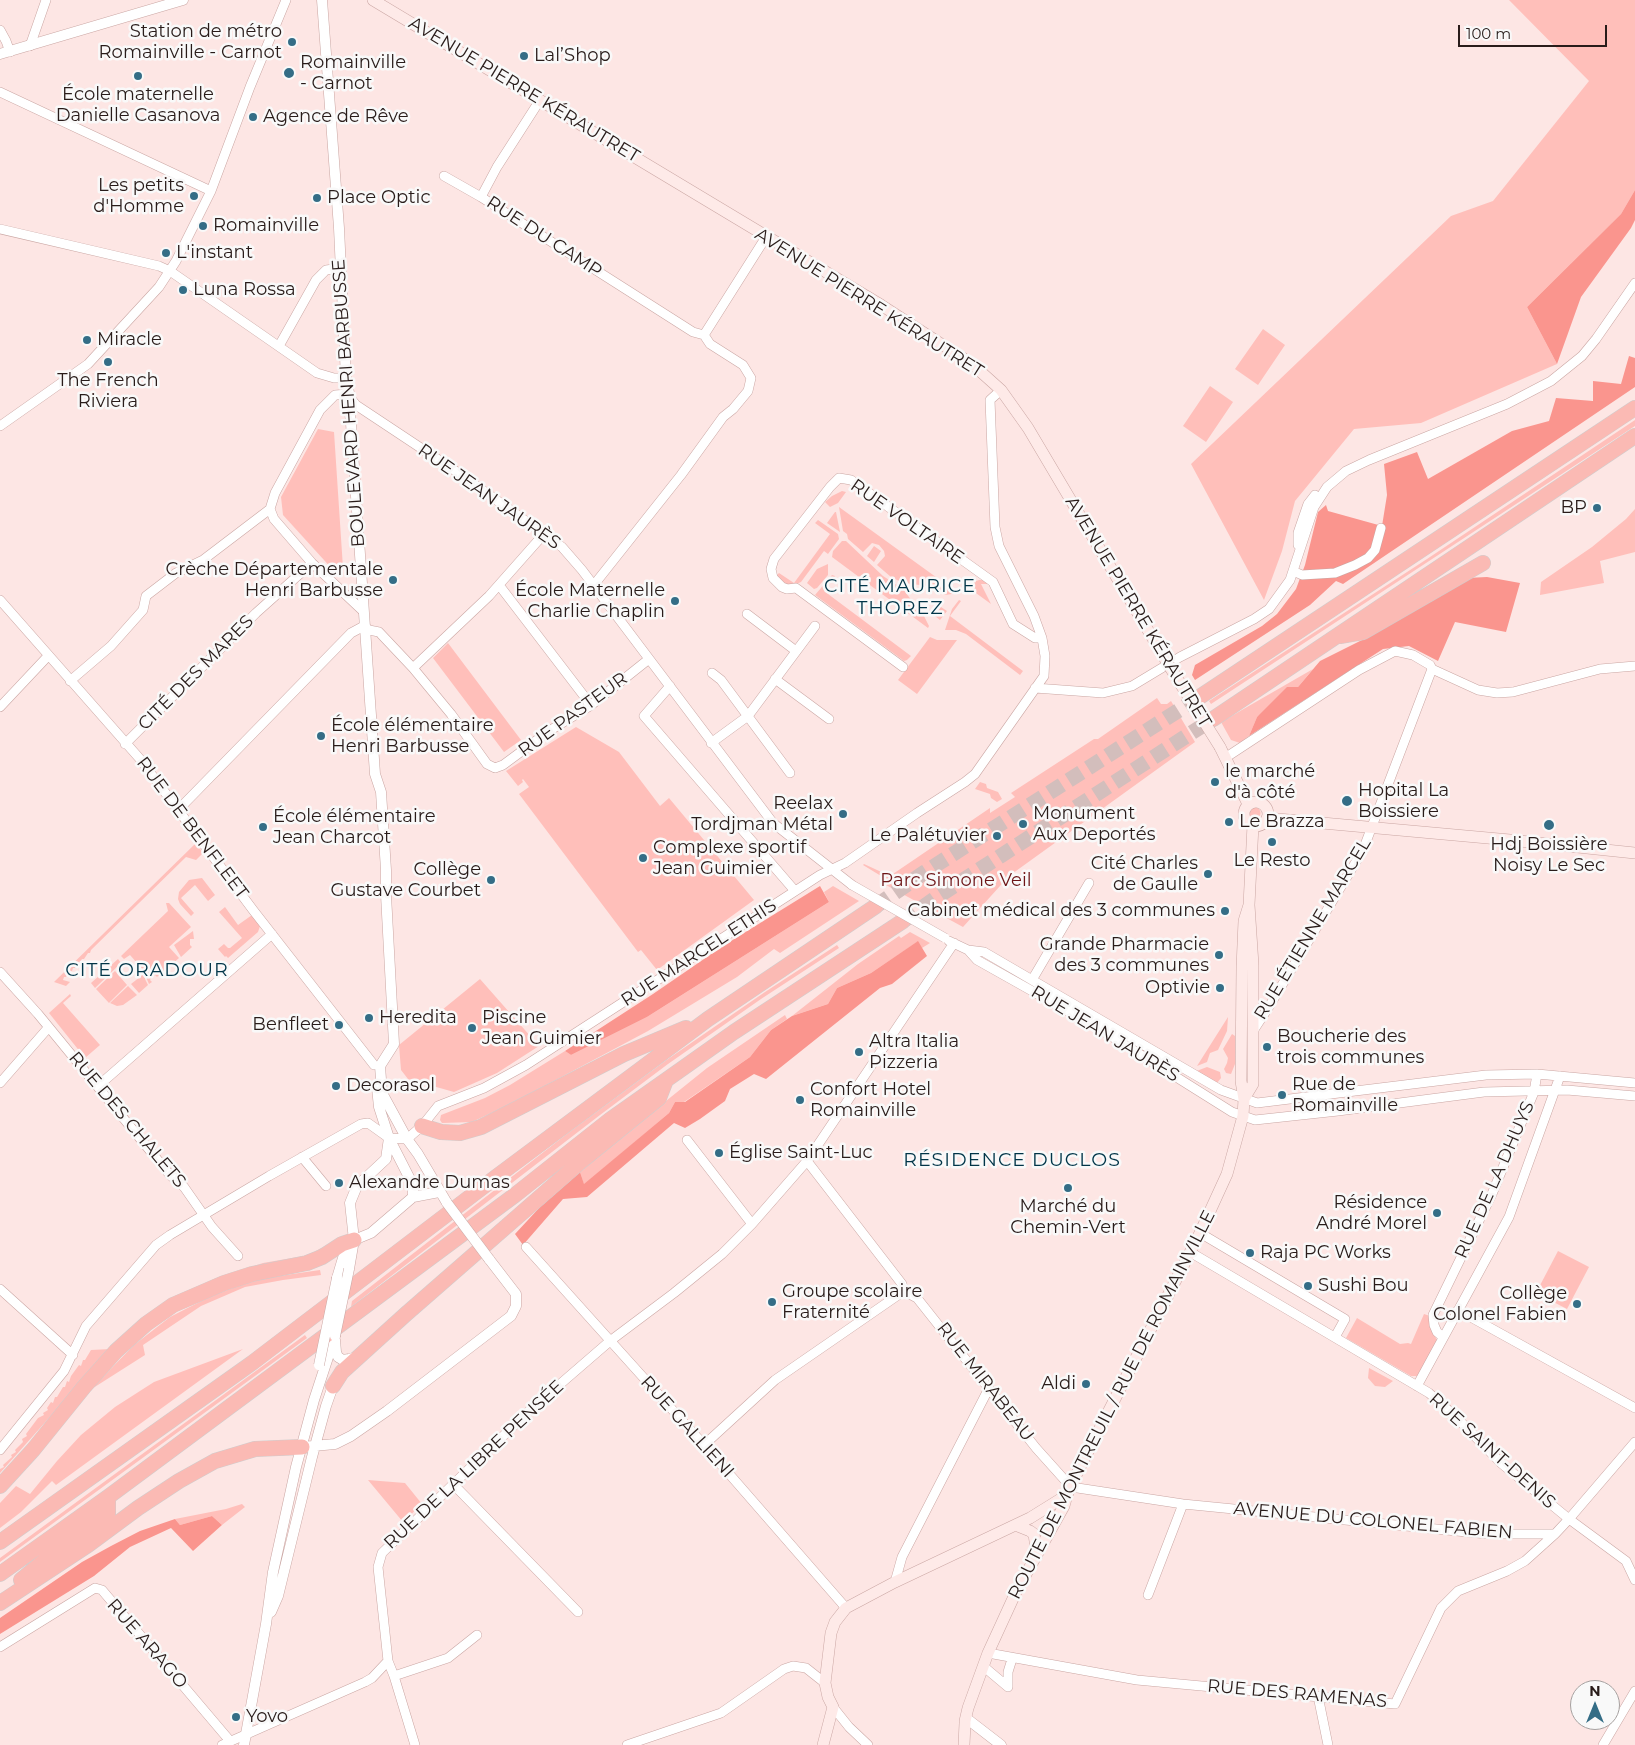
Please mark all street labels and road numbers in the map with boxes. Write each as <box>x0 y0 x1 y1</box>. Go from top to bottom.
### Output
street label: AVENUE PIERRE KÉRAUTRET <box>405 12 643 168</box>
street label: RUE DU CAMP <box>482 192 606 282</box>
street label: AVENUE PIERRE KÉRAUTRET <box>751 224 987 382</box>
street label: BOULEVARD HENRI BARBUSSE <box>328 258 370 548</box>
street label: RUE JEAN JAURÈS <box>414 440 564 554</box>
street label: RUE VOLTAIRE <box>846 475 968 569</box>
street label: AVENUE PIERRE KÉRAUTRET <box>1060 493 1216 731</box>
street label: CITÉ DES MARES <box>134 611 258 735</box>
street label: RUE PASTEUR <box>514 668 632 762</box>
street label: RUE DE BENFLEET <box>132 753 252 903</box>
street label: RUE ÉTIENNE MARCEL <box>1250 834 1376 1024</box>
street label: RUE MARCEL ETHIS <box>617 895 781 1011</box>
street label: RUE JEAN JAURÈS <box>1027 981 1183 1087</box>
street label: RUE DES CHALETS <box>64 1048 190 1192</box>
street label: RUE DE LA DHUYS <box>1451 1098 1539 1262</box>
street label: ROUTE DE MONTREUIL / RUE DE ROMAINVILLE <box>1004 1207 1220 1603</box>
street label: RUE MIRABEAU <box>932 1318 1038 1446</box>
street label: RUE GALLIENI <box>636 1372 738 1482</box>
street label: RUE DE LA LIBRE PENSÉE <box>380 1376 568 1554</box>
street label: RUE SAINT-DENIS <box>1424 1389 1560 1513</box>
street label: AVENUE DU COLONEL FABIEN <box>1233 1498 1513 1544</box>
street label: RUE ARAGO <box>102 1595 192 1693</box>
street label: RUE DES RAMENAS <box>1206 1675 1388 1713</box>

